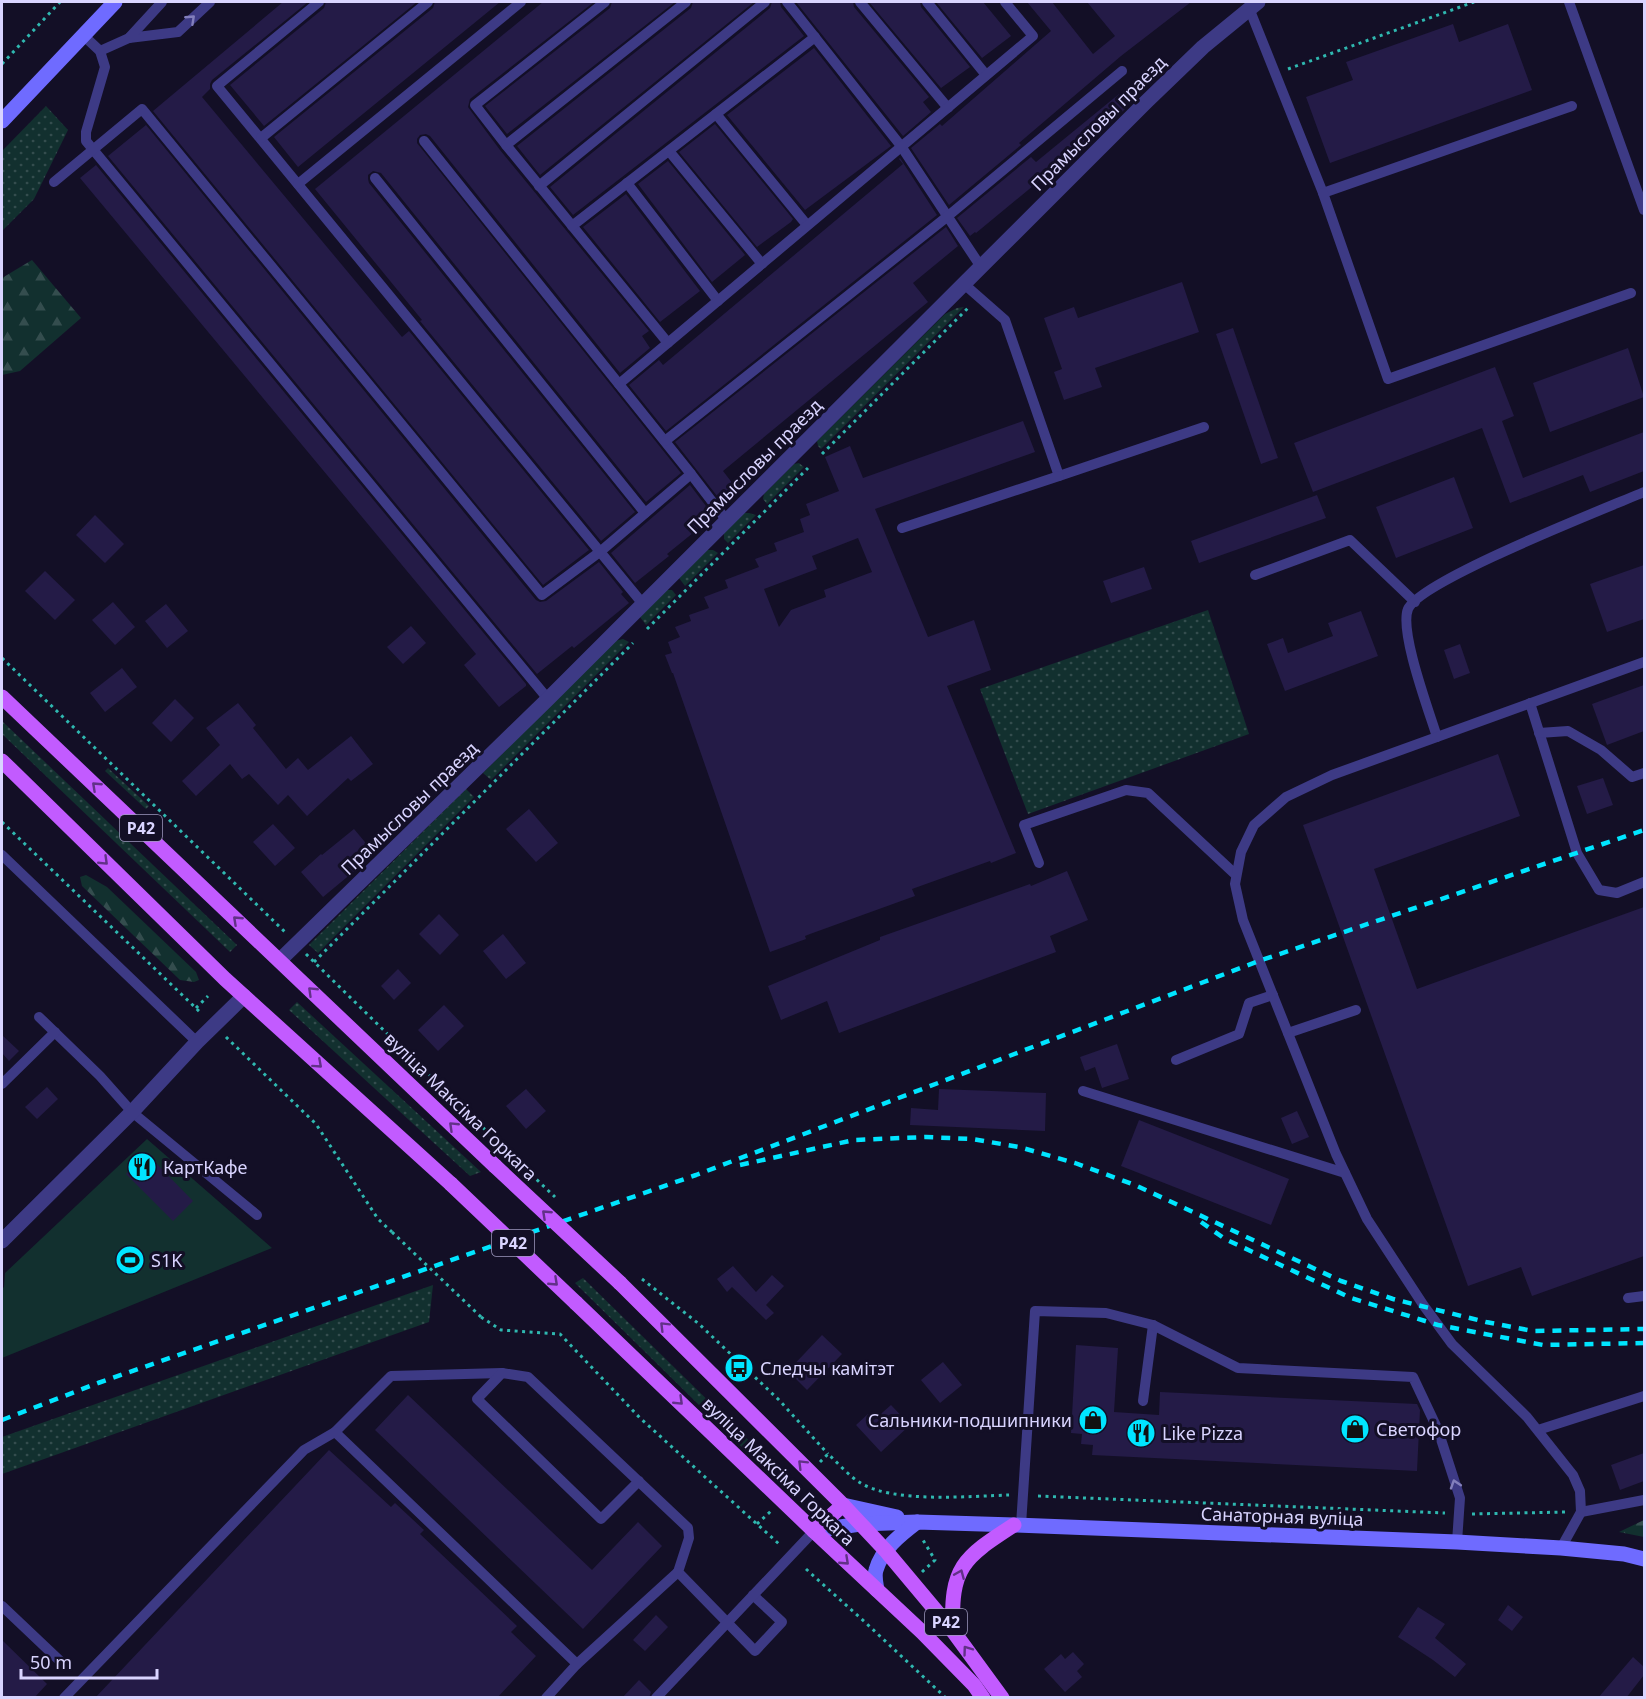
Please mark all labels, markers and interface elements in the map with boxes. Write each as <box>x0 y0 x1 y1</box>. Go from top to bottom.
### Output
one-way arrow <box>185 15 195 26</box>
street label: Прамысловы праезд <box>1025 50 1171 196</box>
street label: Прамысловы праезд <box>681 393 827 539</box>
street label: Прамысловы праезд <box>335 736 483 880</box>
one-way arrow <box>92 782 102 793</box>
road number: Р42 <box>120 815 162 841</box>
one-way arrow <box>96 853 107 864</box>
one-way arrow <box>234 916 244 927</box>
one-way arrow <box>309 988 320 999</box>
street label: вуліца Максіма Горкага <box>379 1027 543 1185</box>
one-way arrow <box>311 1056 322 1067</box>
one-way arrow <box>450 1122 460 1133</box>
restaurant icon: КартКафе <box>126 1151 158 1183</box>
place label: КартКафе <box>163 1155 248 1179</box>
one-way arrow <box>543 1210 553 1221</box>
road number: Р42 <box>492 1230 534 1256</box>
sports icon: S1K <box>114 1244 146 1276</box>
place label: S1K <box>151 1248 183 1272</box>
one-way arrow <box>548 1275 558 1286</box>
one-way arrow <box>660 1323 671 1334</box>
bus stop icon: Следчы камітэт <box>723 1352 755 1384</box>
place label: Следчы камітэт <box>760 1356 895 1380</box>
street label: вуліца Максіма Горкага <box>697 1392 861 1550</box>
one-way arrow <box>671 1394 682 1405</box>
shop icon: Сальники-подшипники <box>1077 1404 1109 1436</box>
place label: Сальники-подшипники <box>868 1408 1072 1432</box>
shop icon: Светофор <box>1339 1413 1371 1445</box>
restaurant icon: Like Pizza <box>1125 1417 1157 1449</box>
place label: Светофор <box>1376 1417 1461 1441</box>
place label: Like Pizza <box>1162 1421 1243 1445</box>
one-way arrow <box>798 1460 808 1471</box>
one-way arrow <box>1450 1479 1463 1490</box>
street label: Санаторная вуліца <box>1200 1501 1364 1531</box>
one-way arrow <box>838 1553 849 1564</box>
one-way arrow <box>953 1570 965 1581</box>
road number: Р42 <box>925 1609 967 1635</box>
scale bar <box>21 1642 158 1680</box>
one-way arrow <box>963 1646 974 1657</box>
text: 50 m <box>30 1650 72 1674</box>

